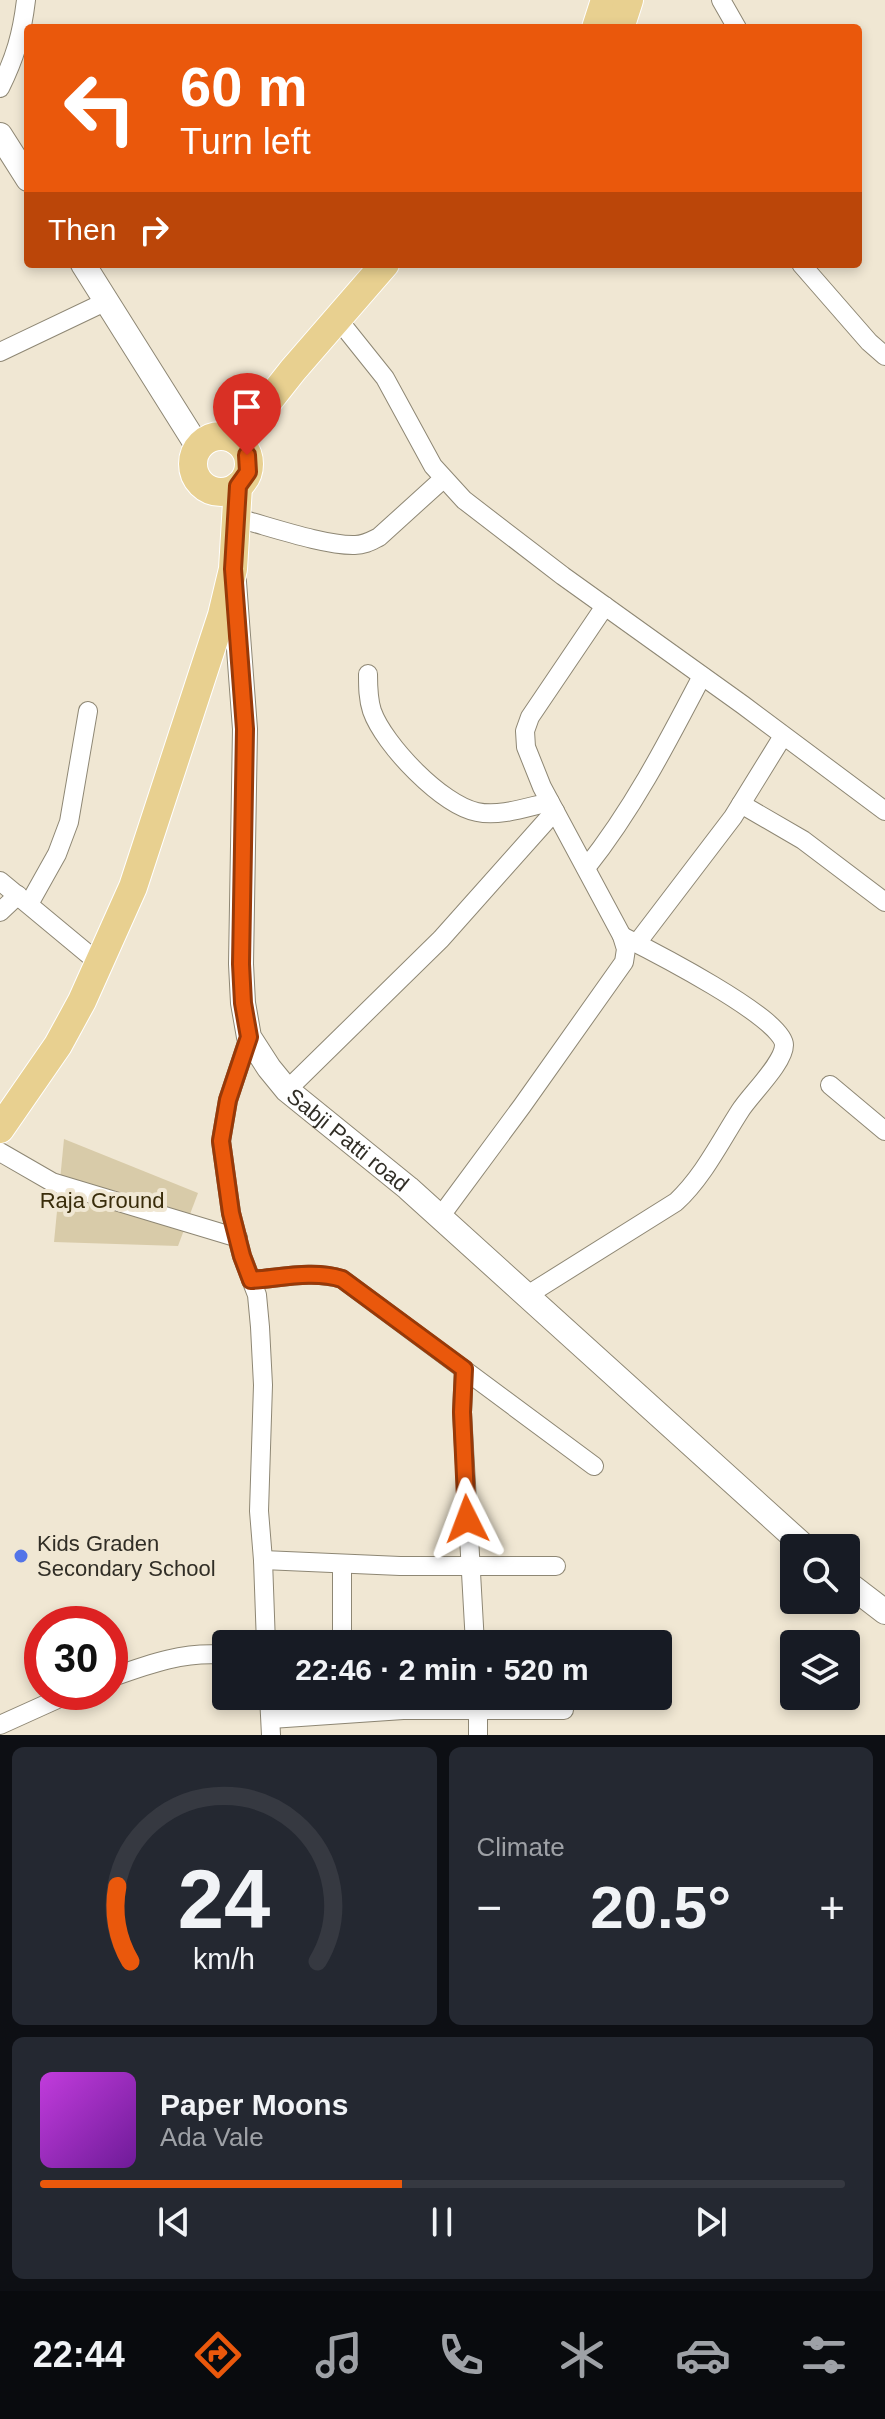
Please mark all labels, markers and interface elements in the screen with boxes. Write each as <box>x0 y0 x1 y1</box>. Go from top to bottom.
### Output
text: 60 m <box>180 55 308 118</box>
icon: left <box>48 56 152 160</box>
text: Turn left <box>180 121 311 162</box>
icon: right <box>132 208 176 252</box>
text: Then <box>48 213 116 246</box>
pin <box>213 373 281 455</box>
icon: arrive <box>225 385 269 429</box>
street label: Sabji Patti road <box>282 1083 414 1197</box>
park label: Raja Ground <box>40 1188 164 1213</box>
position arrow <box>425 1477 509 1561</box>
place label: Kids Graden Secondary School <box>37 1531 216 1581</box>
map controls <box>780 1534 860 1710</box>
button: search <box>780 1534 860 1614</box>
marker: Kids Graden Secondary School <box>12 1547 30 1565</box>
speed limit sign: 30 <box>24 1606 128 1710</box>
button: layers <box>780 1630 860 1710</box>
text: 22:46 · 2 min · 520 m <box>295 1653 589 1686</box>
text: Climate <box>477 1832 565 1862</box>
text: 24 <box>178 1853 271 1946</box>
text: 20.5° <box>590 1874 731 1941</box>
text: − <box>477 1883 502 1932</box>
text: + <box>819 1883 845 1932</box>
text: km/h <box>193 1943 255 1975</box>
text: Paper Moons <box>160 2088 348 2121</box>
text: Ada Vale <box>160 2122 264 2152</box>
icon: previous <box>152 2200 196 2244</box>
icon: pause <box>420 2200 464 2244</box>
icon: next <box>689 2200 733 2244</box>
icon: directions <box>190 2327 246 2383</box>
icon: music <box>311 2327 367 2383</box>
icon: phone <box>433 2327 489 2383</box>
icon: climate <box>554 2327 610 2383</box>
icon: car <box>675 2327 731 2383</box>
icon: filters <box>796 2327 852 2383</box>
text: 22:44 <box>33 2334 125 2375</box>

